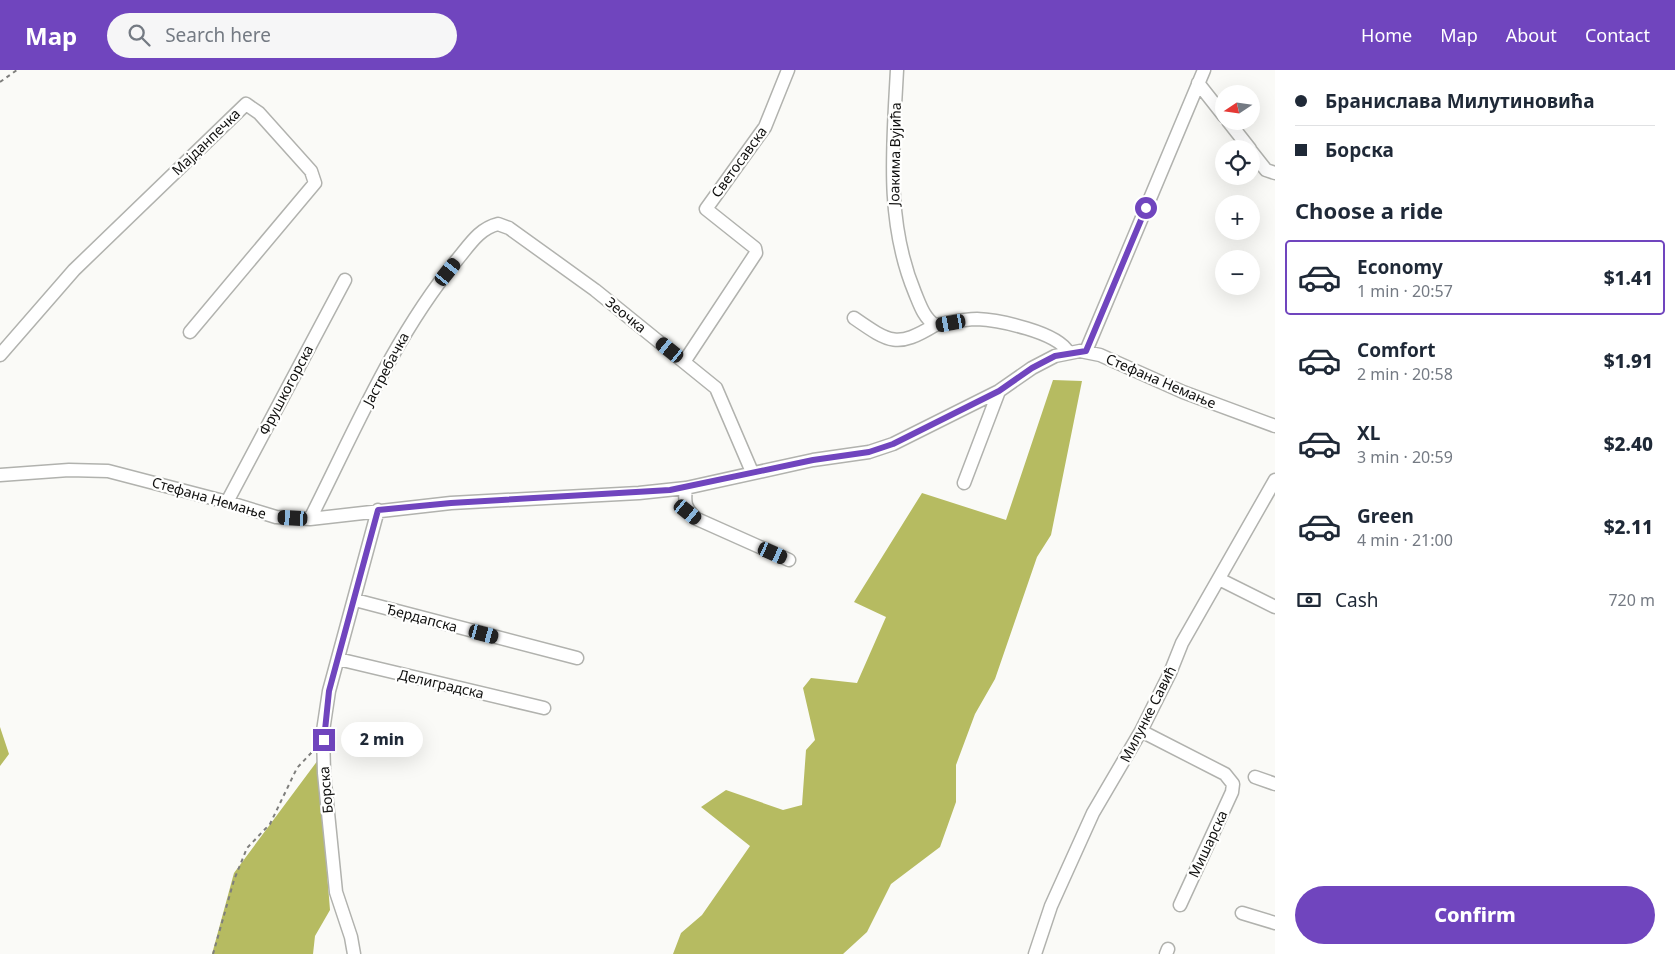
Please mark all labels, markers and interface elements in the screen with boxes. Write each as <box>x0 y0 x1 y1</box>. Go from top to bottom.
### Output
search box <box>107 13 457 58</box>
text: Map <box>25 19 77 52</box>
icon: search <box>125 21 153 49</box>
text: Search here <box>165 22 271 48</box>
text: Home <box>1361 23 1412 47</box>
text: Map <box>1440 23 1478 47</box>
text: About <box>1506 23 1557 47</box>
text: Contact <box>1585 23 1650 47</box>
north arrow <box>1215 85 1260 130</box>
map controls <box>1215 85 1260 295</box>
text: Бранислава Милутиновића <box>1325 88 1595 114</box>
street label: Јоакима Вујића <box>884 102 905 208</box>
street label: Мајданпечка <box>167 104 244 179</box>
street label: Светосавска <box>706 122 771 201</box>
text: Борска <box>1325 137 1394 163</box>
button: locate <box>1215 140 1260 185</box>
button: + <box>1215 195 1260 240</box>
text: Choose a ride <box>1295 195 1443 225</box>
route start <box>1135 197 1157 219</box>
button: − <box>1215 250 1260 295</box>
text: Economy <box>1357 254 1443 280</box>
icon: car <box>1297 255 1342 300</box>
car <box>432 256 463 288</box>
text: $1.41 <box>1604 265 1653 291</box>
text: 1 min · 20:57 <box>1357 280 1453 302</box>
street label: Зеочка <box>602 292 651 337</box>
car <box>934 313 967 333</box>
street label: Јастребачка <box>357 329 413 411</box>
car <box>653 335 686 365</box>
text: Comfort <box>1357 337 1436 363</box>
icon: car <box>1297 338 1342 383</box>
street label: Фрушкогорска <box>254 341 317 438</box>
text: $1.91 <box>1604 348 1653 374</box>
street label: Стефана Немање <box>1103 349 1219 412</box>
text: 2 min · 20:58 <box>1357 363 1453 385</box>
text: XL <box>1357 420 1380 446</box>
icon: car <box>1297 421 1342 466</box>
text: $2.40 <box>1604 431 1653 457</box>
text: 3 min · 20:59 <box>1357 446 1453 468</box>
street label: Стефана Немање <box>150 472 269 523</box>
car <box>671 497 704 527</box>
text: Green <box>1357 503 1414 529</box>
icon: car <box>1297 504 1342 549</box>
car <box>277 510 308 526</box>
text: $2.11 <box>1604 514 1653 540</box>
text: 4 min · 21:00 <box>1357 529 1453 551</box>
car <box>756 540 789 566</box>
icon: cash <box>1295 586 1323 614</box>
text: Cash <box>1335 587 1379 613</box>
text: 720 m <box>1608 589 1655 611</box>
street label: Ђердапска <box>385 599 460 636</box>
car <box>467 623 500 645</box>
street label: Милунке Савић <box>1115 662 1180 765</box>
street label: Делиградска <box>396 664 486 703</box>
callout: 2 min <box>342 722 424 758</box>
text: 2 min <box>360 728 404 750</box>
route end <box>313 729 335 751</box>
street label: Борска <box>314 766 337 814</box>
street label: Мишарска <box>1184 807 1231 880</box>
button: Confirm <box>1295 886 1655 944</box>

